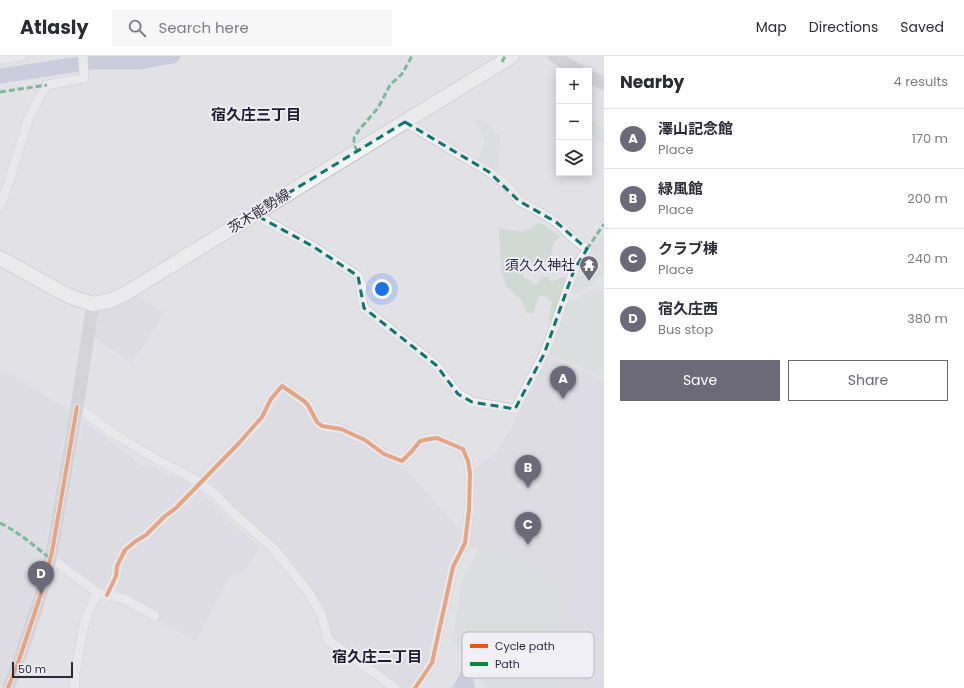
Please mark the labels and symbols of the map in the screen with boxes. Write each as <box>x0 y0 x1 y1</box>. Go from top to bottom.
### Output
district label: 宿久庄三丁目 <box>211 104 301 125</box>
street label: 茨木能勢線 <box>224 184 294 238</box>
temple icon: 須久久神社 <box>578 254 600 282</box>
place label: 須久久神社 <box>505 255 575 275</box>
your location <box>372 279 392 299</box>
pin: A <box>550 366 576 399</box>
pin: B <box>515 455 541 488</box>
pin: C <box>515 512 541 545</box>
pin: D <box>28 561 54 594</box>
legend <box>462 632 594 678</box>
text: Cycle path <box>495 638 555 654</box>
district label: 宿久庄二丁目 <box>332 646 422 667</box>
text: Path <box>495 656 520 672</box>
scale bar <box>12 660 73 679</box>

